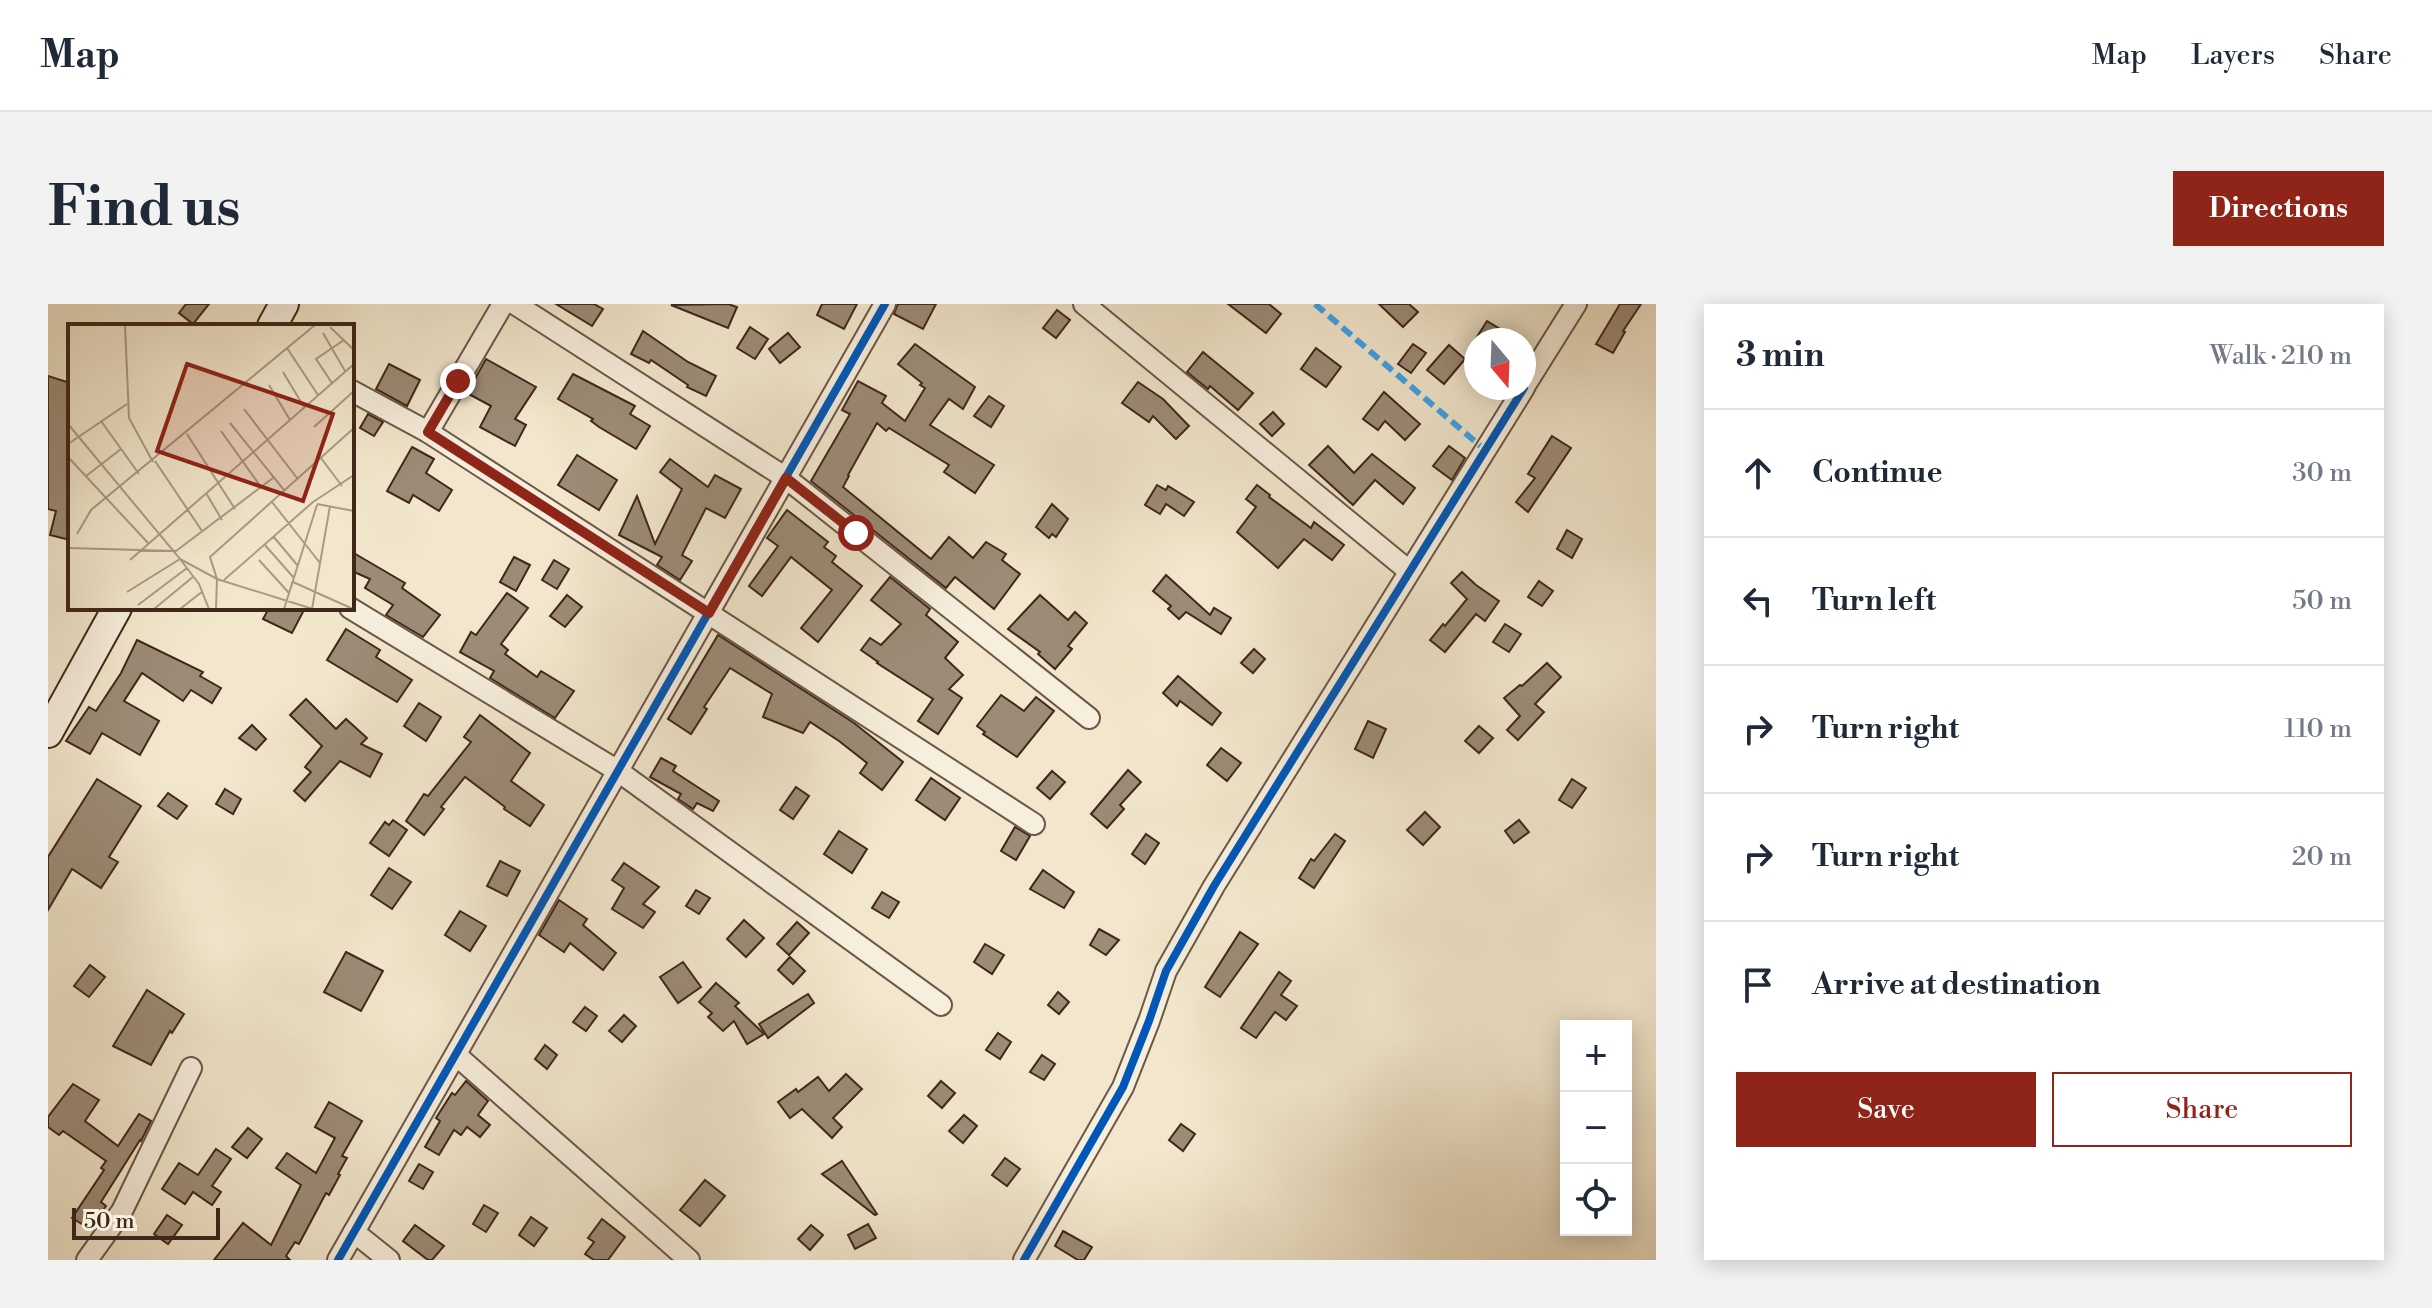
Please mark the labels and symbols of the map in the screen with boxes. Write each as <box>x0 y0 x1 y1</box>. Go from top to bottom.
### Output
inset map <box>68 324 354 610</box>
north arrow <box>1464 328 1536 400</box>
route end <box>440 363 476 399</box>
route start <box>838 515 874 551</box>
scale bar <box>72 1204 220 1240</box>

